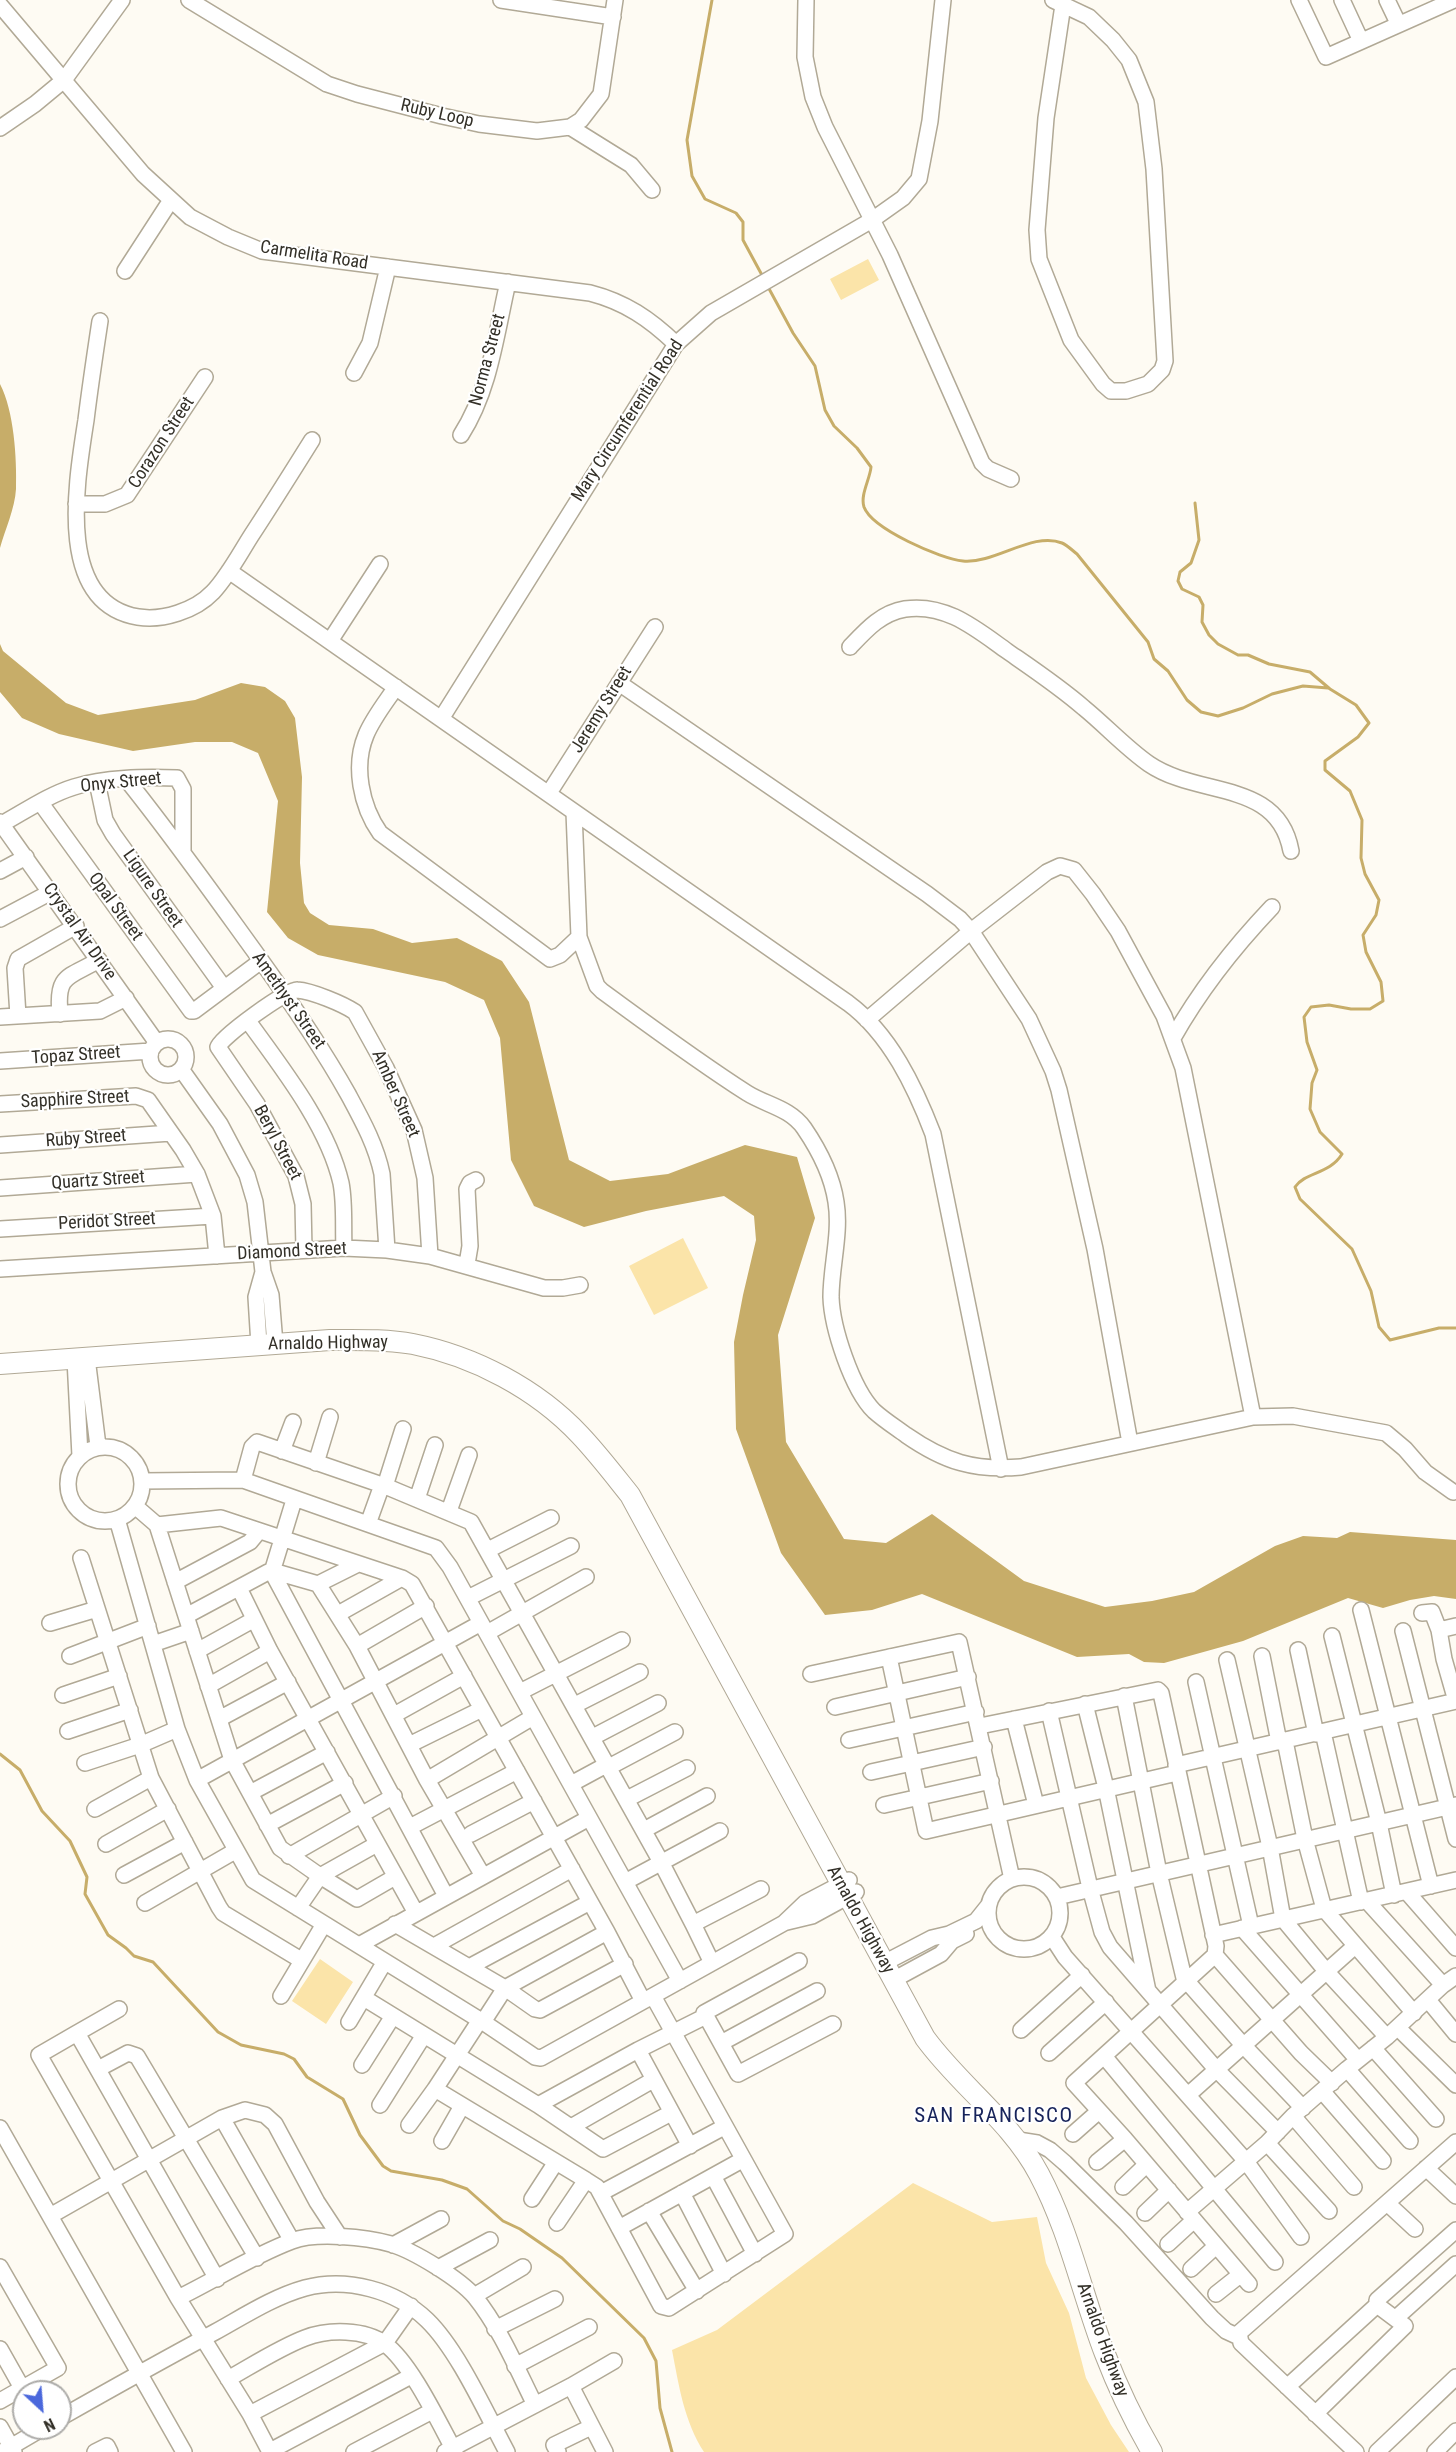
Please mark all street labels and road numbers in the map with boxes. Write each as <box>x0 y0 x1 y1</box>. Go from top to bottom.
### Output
street label: Ruby Loop <box>398 95 476 133</box>
street label: Carmelita Road <box>259 237 369 275</box>
street label: Norma Street <box>465 312 511 408</box>
street label: Mary Circumferential Road <box>568 336 688 506</box>
street label: Corazon Street <box>124 393 200 493</box>
street label: Jeremy Street <box>567 663 637 757</box>
street label: Onyx Street <box>79 768 163 798</box>
street label: Ligure Street <box>117 846 187 932</box>
street label: Opal Street <box>83 869 147 945</box>
street label: Crystal Air Drive <box>38 879 120 985</box>
street label: Amethyst Street <box>247 948 329 1054</box>
street label: Topaz Street <box>31 1042 121 1070</box>
street label: Amber Street <box>366 1047 424 1141</box>
street label: Sapphire Street <box>20 1086 130 1114</box>
street label: Beryl Street <box>248 1102 306 1184</box>
street label: Ruby Street <box>45 1125 127 1153</box>
street label: Quartz Street <box>51 1167 145 1195</box>
street label: Peridot Street <box>58 1209 156 1235</box>
street label: Diamond Street <box>237 1238 347 1266</box>
street label: Arnaldo Highway <box>268 1332 388 1356</box>
street label: Arnaldo Highway <box>821 1862 899 1978</box>
street label: Arnaldo Highway <box>1071 2280 1133 2400</box>

